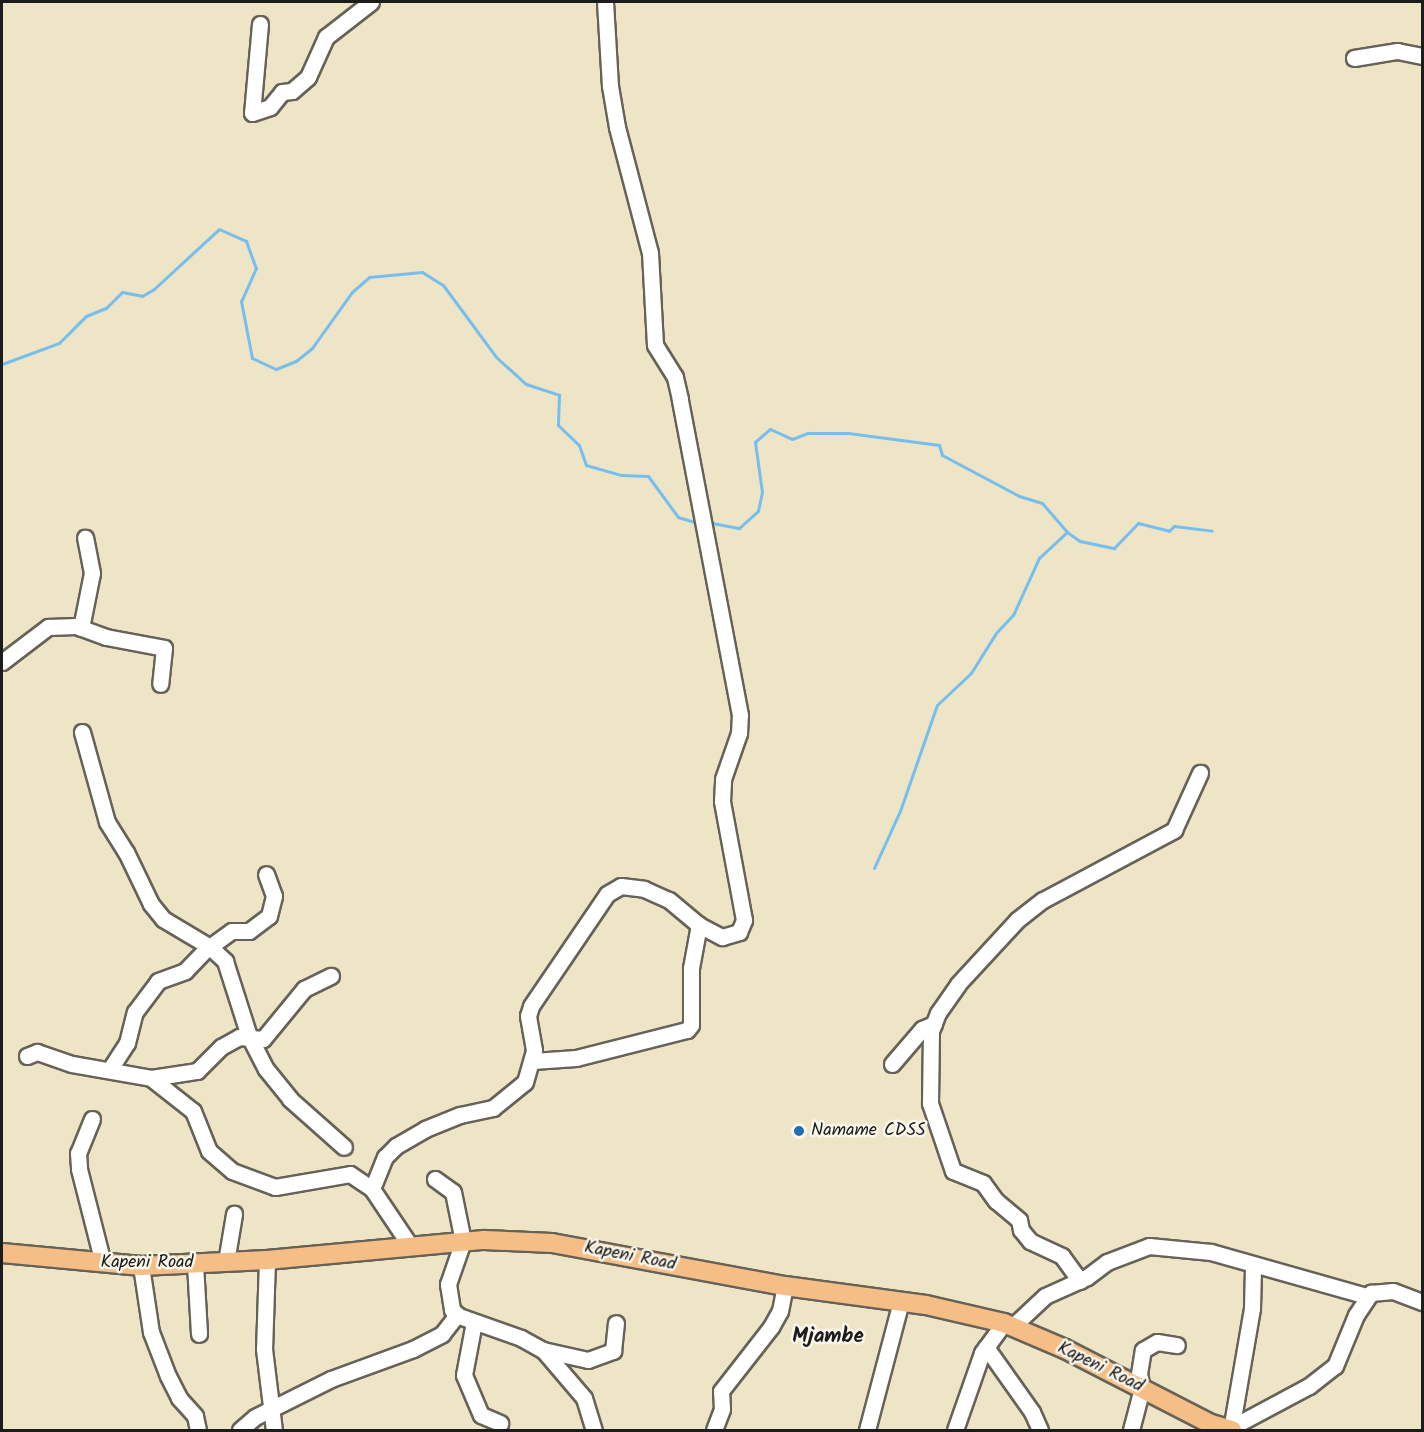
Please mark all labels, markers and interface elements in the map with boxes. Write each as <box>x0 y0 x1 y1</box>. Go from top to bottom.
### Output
place label: Namame CDSS <box>811 1120 926 1142</box>
marker: Namame CDSS <box>792 1124 806 1138</box>
street label: Kapeni Road <box>582 1238 678 1276</box>
street label: Kapeni Road <box>101 1252 193 1274</box>
district label: Mjambe <box>792 1324 864 1350</box>
street label: Kapeni Road <box>1053 1338 1147 1398</box>

